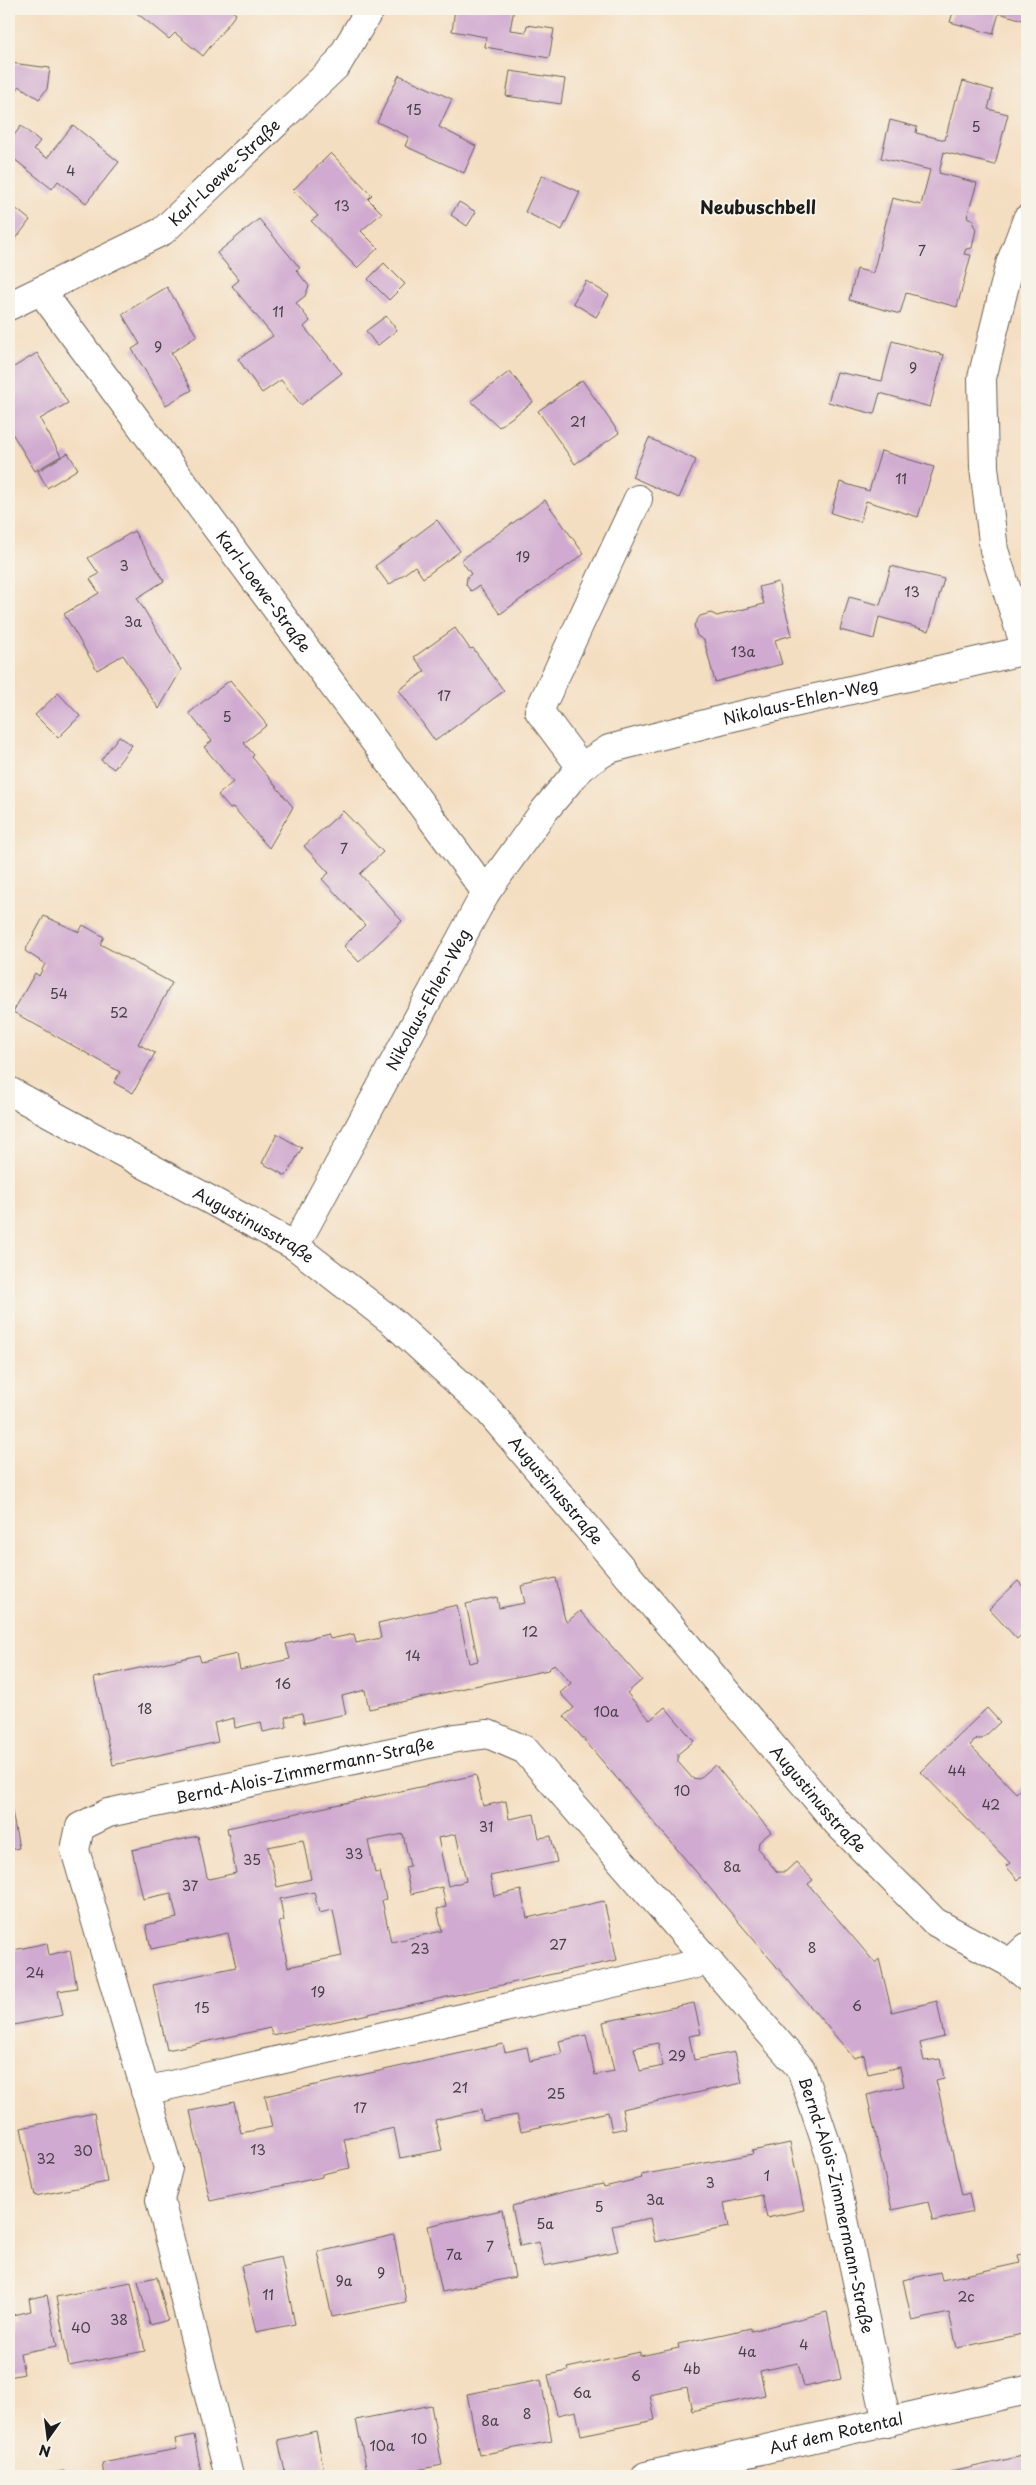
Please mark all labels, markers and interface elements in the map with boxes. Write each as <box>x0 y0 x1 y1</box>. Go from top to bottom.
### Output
house number: 15 <box>406 99 422 120</box>
street label: Karl-Loewe-Straße <box>162 113 285 231</box>
house number: 5 <box>971 116 981 137</box>
house number: 4 <box>66 160 76 181</box>
district label: Neubuschbell <box>700 193 816 220</box>
house number: 13 <box>334 195 350 216</box>
house number: 7 <box>918 240 926 261</box>
house number: 11 <box>272 301 284 322</box>
house number: 9 <box>154 336 162 357</box>
house number: 9 <box>909 357 917 378</box>
house number: 21 <box>570 411 586 432</box>
house number: 11 <box>895 468 907 489</box>
street label: Karl-Loewe-Straße <box>211 525 317 657</box>
house number: 19 <box>516 546 530 567</box>
house number: 3 <box>119 555 129 576</box>
house number: 13 <box>904 581 920 602</box>
house number: 3a <box>124 611 142 632</box>
house number: 13a <box>731 641 755 662</box>
street label: Nikolaus-Ehlen-Weg <box>720 671 880 730</box>
house number: 17 <box>437 685 451 706</box>
house number: 5 <box>222 706 232 727</box>
house number: 7 <box>340 838 348 859</box>
street label: Nikolaus-Ehlen-Weg <box>379 924 475 1074</box>
house number: 54 <box>50 983 68 1004</box>
house number: 52 <box>110 1002 128 1023</box>
street label: Augustinusstraße <box>189 1180 320 1268</box>
street label: Augustinusstraße <box>504 1430 610 1549</box>
house number: 12 <box>522 1621 538 1642</box>
house number: 14 <box>405 1645 421 1666</box>
house number: 16 <box>275 1673 291 1694</box>
house number: 18 <box>137 1698 153 1719</box>
house number: 10a <box>593 1701 619 1722</box>
street label: Bernd-Alois-Zimmermann-Straße <box>173 1730 436 1809</box>
street label: Augustinusstraße <box>765 1739 873 1857</box>
house number: 44 <box>948 1760 966 1781</box>
house number: 10 <box>674 1780 690 1801</box>
house number: 42 <box>982 1794 1000 1815</box>
house number: 31 <box>479 1816 493 1837</box>
house number: 33 <box>345 1843 363 1864</box>
house number: 35 <box>243 1849 261 1870</box>
house number: 8a <box>723 1856 741 1877</box>
house number: 37 <box>182 1875 199 1896</box>
house number: 27 <box>549 1934 567 1955</box>
house number: 8 <box>808 1937 816 1958</box>
house number: 23 <box>411 1938 429 1959</box>
house number: 24 <box>26 1962 44 1983</box>
house number: 19 <box>311 1981 325 2002</box>
house number: 6 <box>852 1995 862 2016</box>
house number: 15 <box>194 1997 210 2018</box>
house number: 29 <box>668 2045 686 2066</box>
street label: Bernd-Alois-Zimmermann-Straße <box>793 2073 881 2335</box>
house number: 21 <box>452 2077 468 2098</box>
house number: 25 <box>547 2083 565 2104</box>
house number: 17 <box>353 2097 367 2118</box>
house number: 13 <box>250 2139 266 2160</box>
house number: 30 <box>73 2140 93 2161</box>
house number: 32 <box>37 2148 55 2169</box>
house number: 1 <box>764 2165 770 2186</box>
house number: 3 <box>705 2172 715 2193</box>
house number: 3a <box>646 2189 664 2210</box>
house number: 5 <box>594 2196 604 2217</box>
house number: 5a <box>536 2213 554 2234</box>
house number: 7 <box>486 2236 494 2257</box>
house number: 7a <box>446 2244 462 2265</box>
house number: 9 <box>377 2262 385 2283</box>
house number: 9a <box>336 2270 353 2291</box>
house number: 11 <box>262 2284 274 2305</box>
house number: 2c <box>957 2286 975 2307</box>
house number: 38 <box>110 2309 128 2330</box>
house number: 40 <box>71 2317 91 2338</box>
house number: 4 <box>799 2334 809 2355</box>
house number: 4a <box>738 2341 756 2362</box>
house number: 4b <box>683 2358 701 2379</box>
house number: 6 <box>631 2365 641 2386</box>
house number: 6a <box>573 2382 592 2403</box>
house number: 8 <box>523 2403 531 2424</box>
street label: Auf dem Rotental <box>767 2405 905 2459</box>
house number: 8a <box>481 2410 499 2431</box>
north arrow <box>22 2412 72 2462</box>
house number: 10 <box>411 2428 427 2449</box>
house number: 10a <box>369 2435 395 2456</box>
text: N <box>37 2440 53 2463</box>

